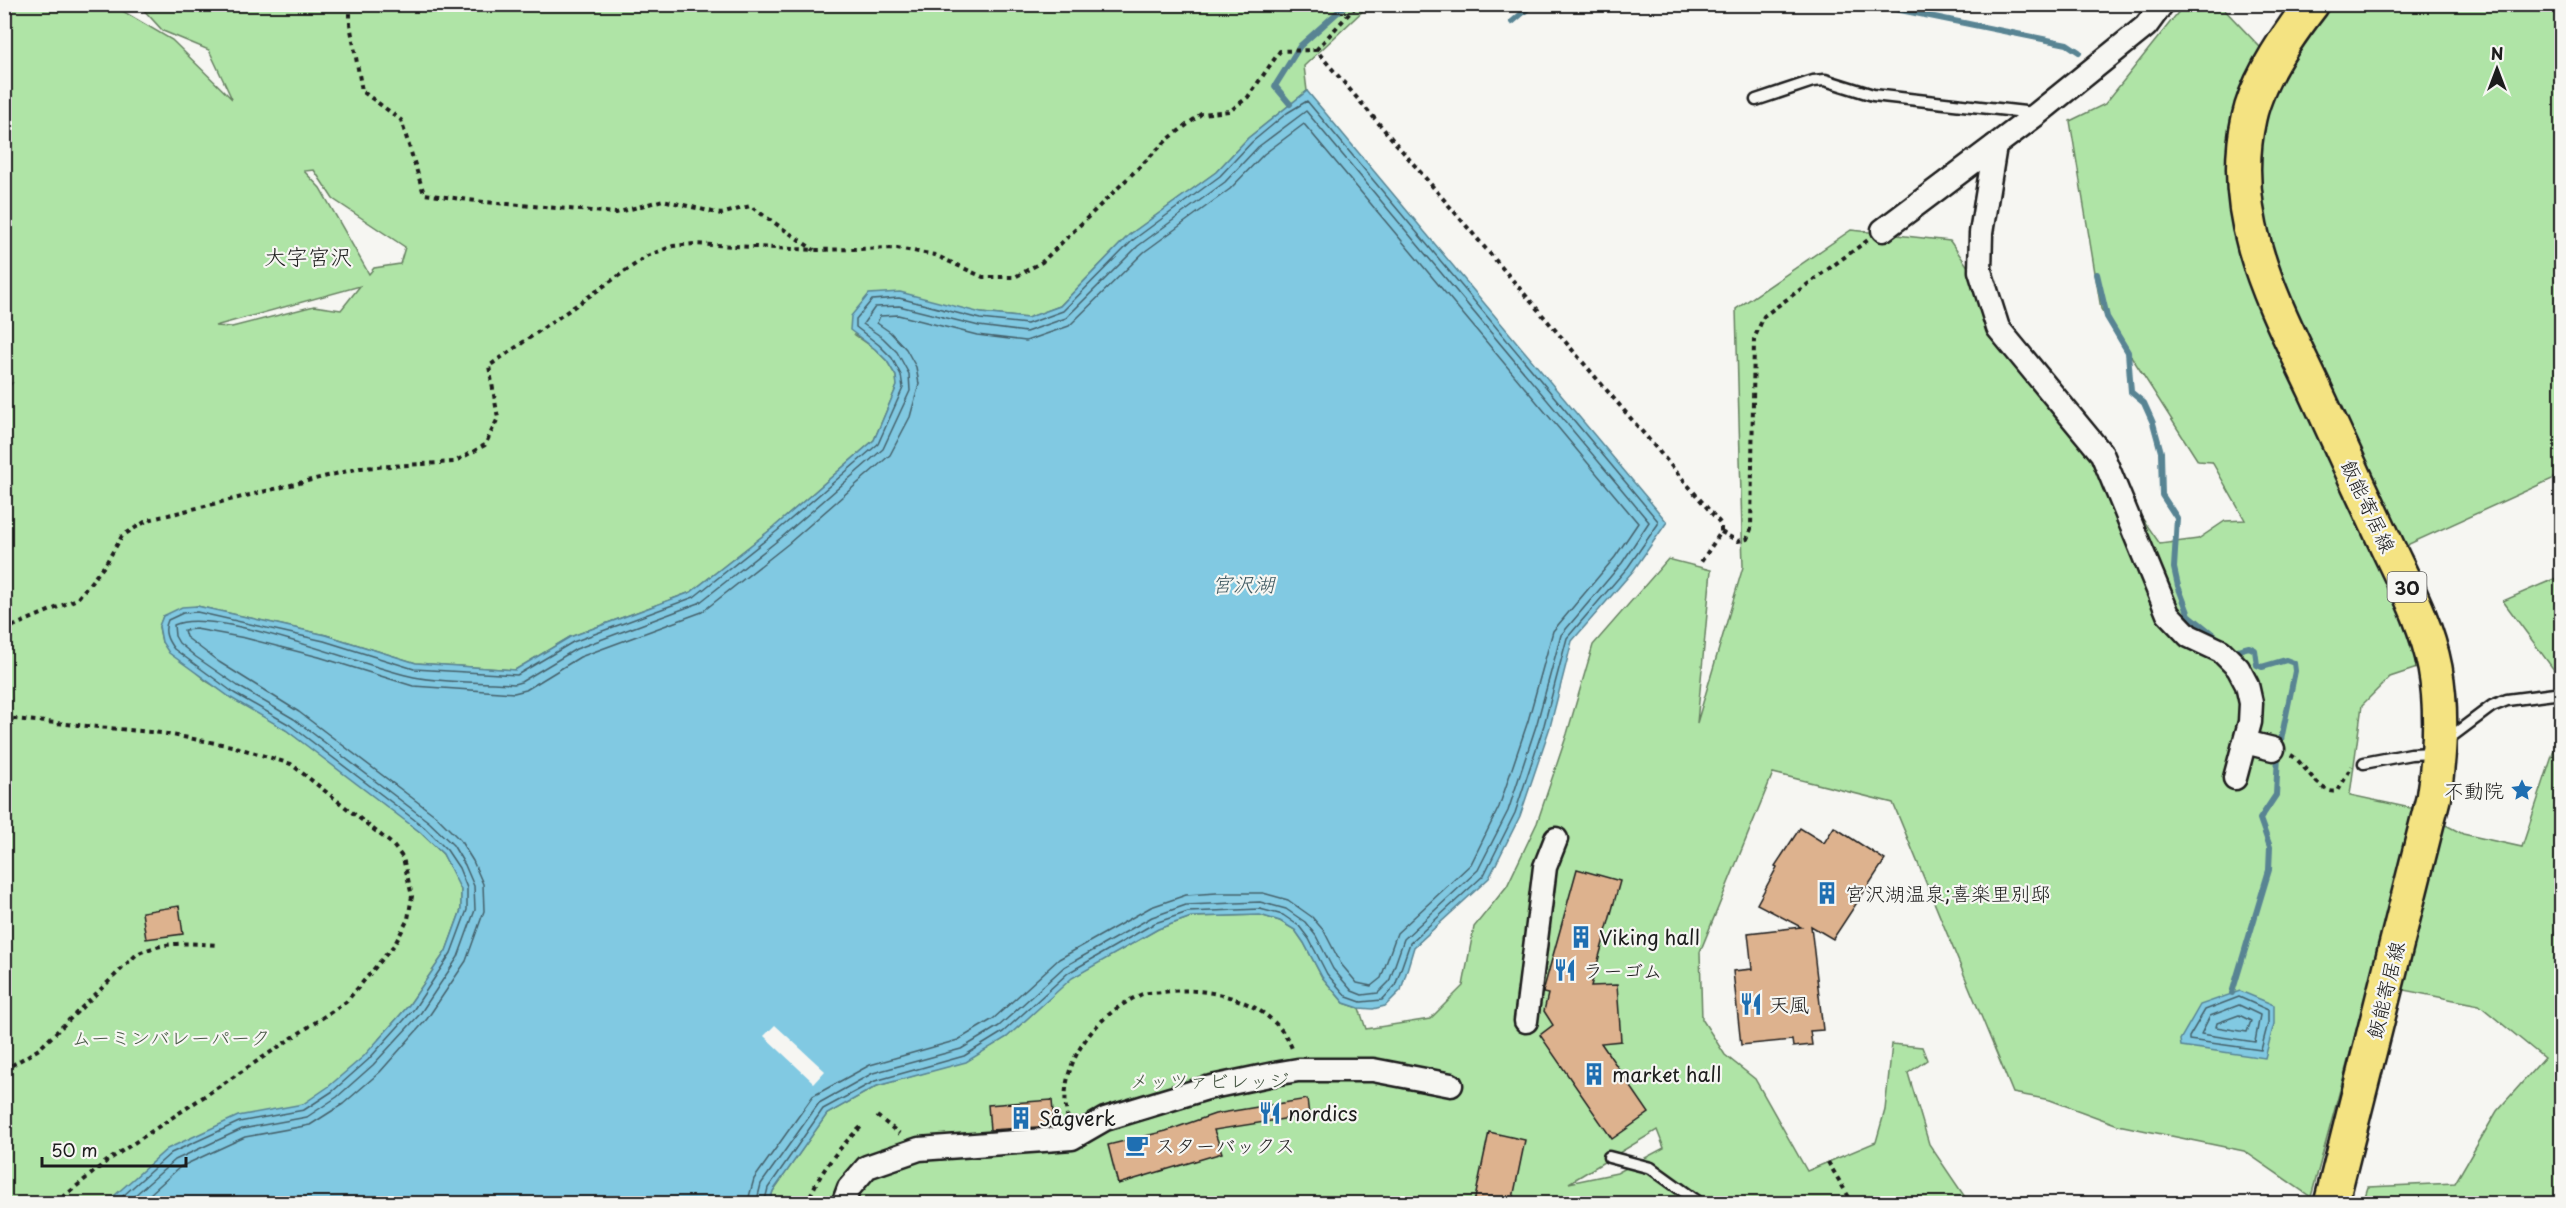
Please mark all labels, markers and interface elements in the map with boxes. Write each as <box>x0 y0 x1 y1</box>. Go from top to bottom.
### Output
north arrow <box>2467 39 2527 99</box>
text: N <box>2491 41 2503 65</box>
district label: 大字宮沢 <box>264 239 352 272</box>
street label: 飯能寄居線 <box>2334 454 2404 558</box>
water label: 宮沢湖 <box>1212 567 1276 599</box>
road number: 30 <box>2388 572 2426 602</box>
place label: 不動院 <box>2444 775 2504 805</box>
place icon: 不動院 <box>2509 777 2535 803</box>
place label: 宮沢湖温泉;喜楽里別邸 <box>1845 878 2051 908</box>
building icon: 宮沢湖温泉;喜楽里別邸 <box>1814 880 1840 906</box>
place label: Viking hall <box>1599 922 1700 952</box>
building icon: Viking hall <box>1568 924 1594 950</box>
street label: 飯能寄居線 <box>2358 938 2412 1042</box>
place label: ラーゴム <box>1583 955 1663 985</box>
restaurant icon: ラーゴム <box>1552 957 1578 983</box>
place label: 天風 <box>1769 989 1809 1019</box>
restaurant icon: 天風 <box>1738 991 1764 1017</box>
park label: ムーミンバレーパーク <box>71 1022 271 1052</box>
place label: market hall <box>1612 1059 1721 1089</box>
building icon: market hall <box>1581 1061 1607 1087</box>
park label: メッツァビレッジ <box>1129 1065 1289 1095</box>
place label: nordics <box>1288 1098 1357 1128</box>
restaurant icon: nordics <box>1257 1100 1283 1126</box>
place label: Sågverk <box>1039 1103 1116 1133</box>
building icon: Sågverk <box>1008 1105 1034 1131</box>
scale bar <box>42 1130 186 1168</box>
place label: スターバックス <box>1155 1130 1295 1160</box>
cafe icon: スターバックス <box>1124 1132 1150 1158</box>
text: 50 m <box>51 1136 98 1163</box>

